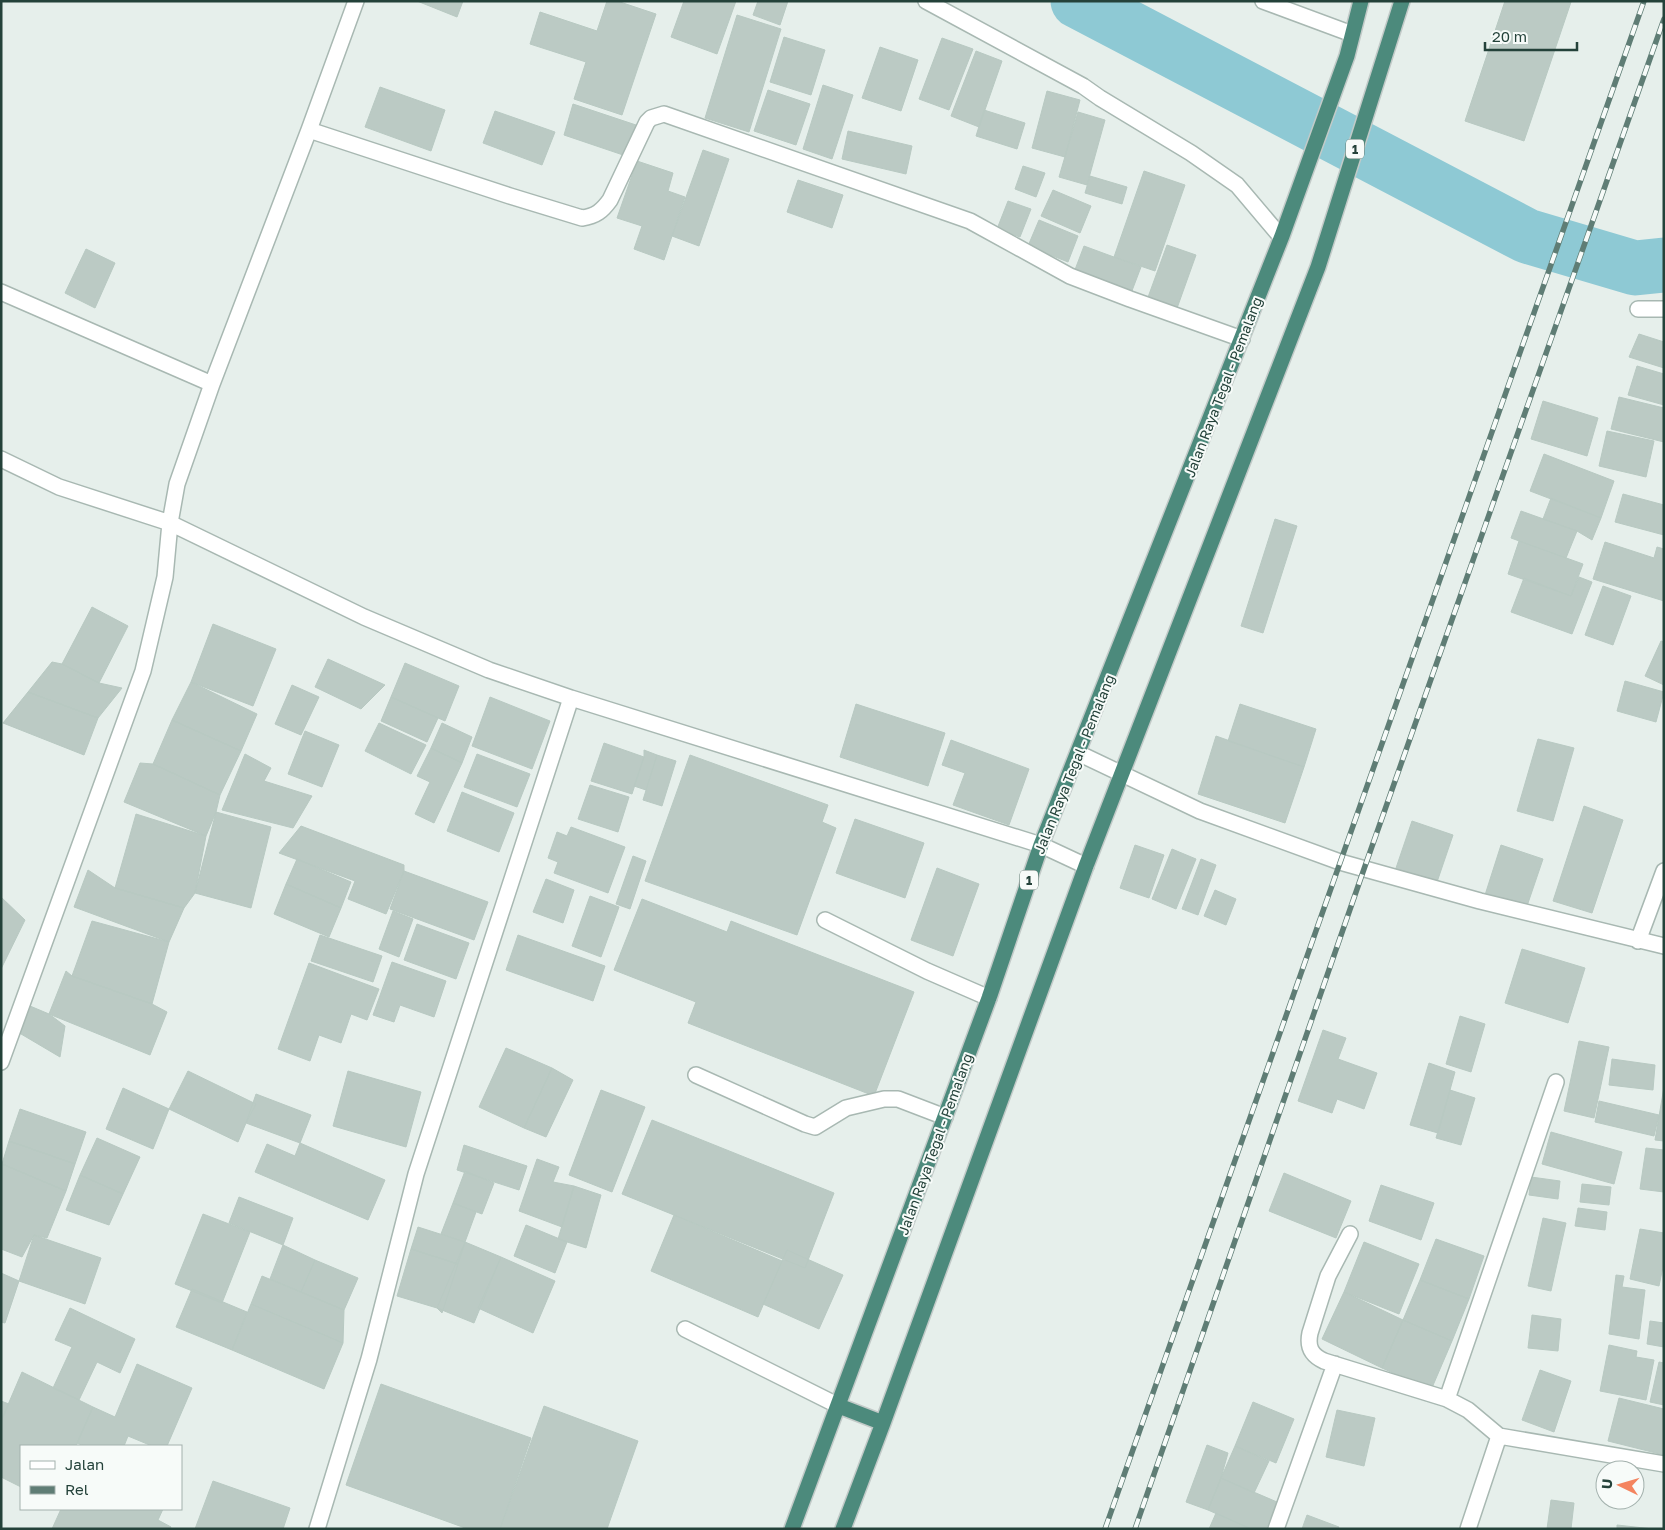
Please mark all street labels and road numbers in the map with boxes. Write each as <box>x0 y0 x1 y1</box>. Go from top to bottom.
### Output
road number: 1 <box>1346 140 1364 158</box>
street label: Jalan Raya Tegal - Pemalang <box>1181 294 1265 480</box>
street label: Jalan Raya Tegal - Pemalang <box>1030 672 1118 856</box>
road number: 1 <box>1020 870 1038 890</box>
street label: Jalan Raya Tegal - Pemalang <box>894 1051 976 1237</box>

